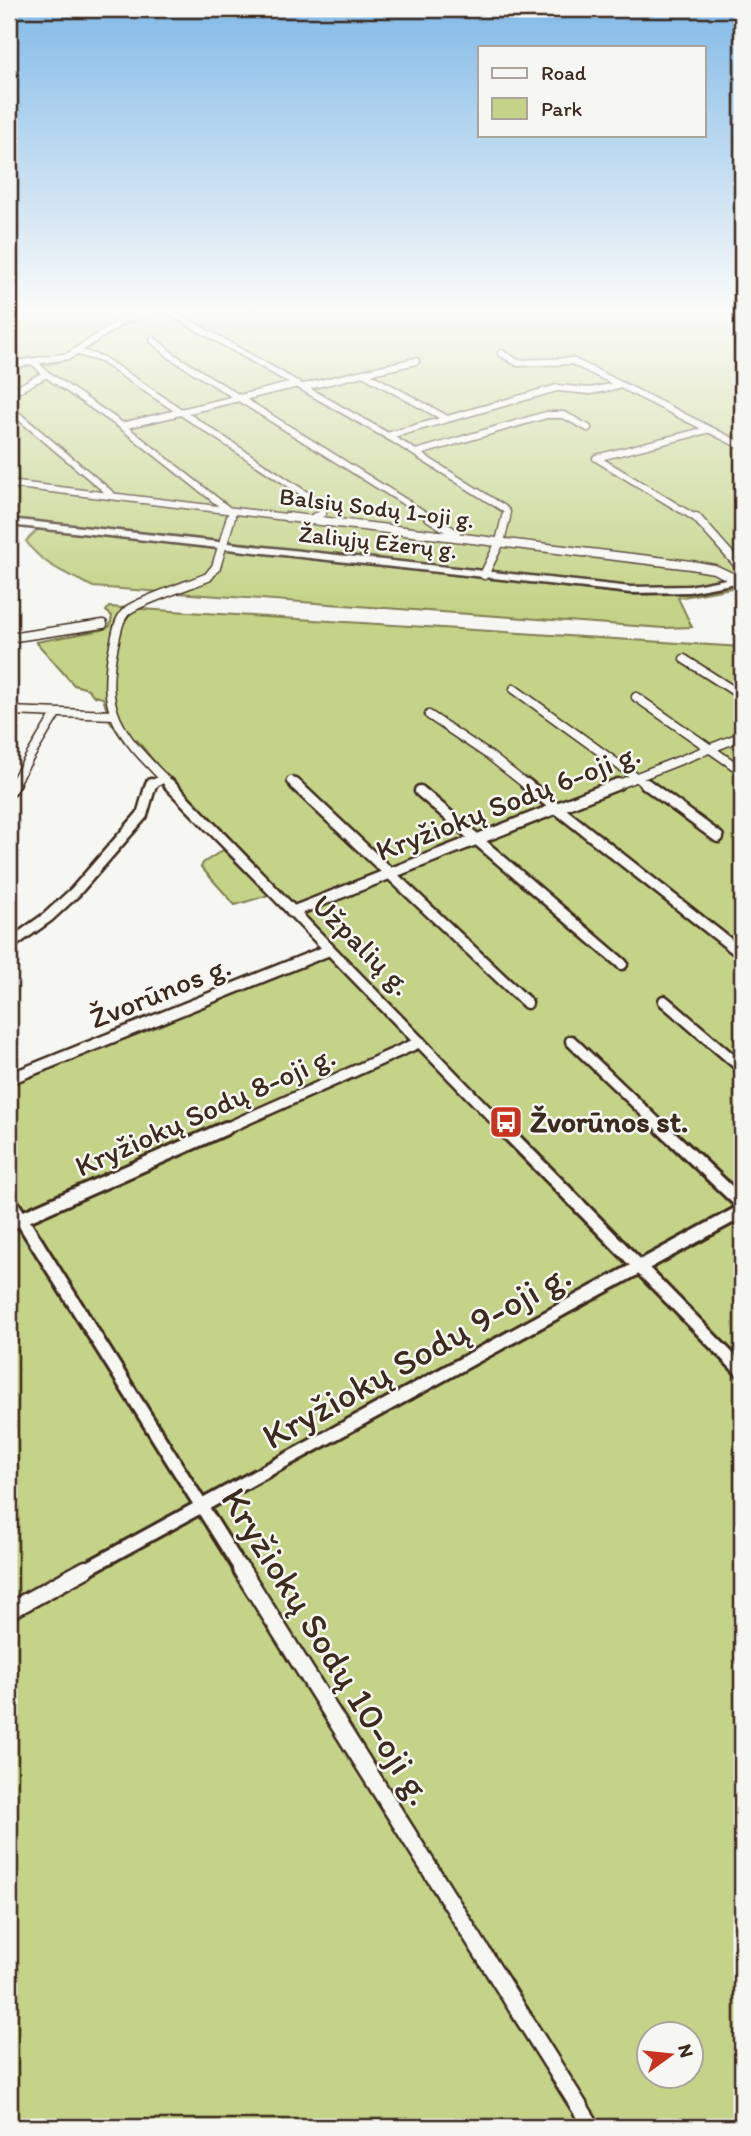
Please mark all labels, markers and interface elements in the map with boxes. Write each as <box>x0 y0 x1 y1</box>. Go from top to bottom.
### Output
legend <box>478 46 706 136</box>
text: Road <box>541 60 587 85</box>
text: Park <box>541 96 583 121</box>
street label: Balsių Sodų 1-oji g. <box>278 481 476 534</box>
street label: Žaliųjų Ežerų g. <box>297 519 459 564</box>
street label: Kryžiokų Sodų 6-oji g. <box>370 734 645 869</box>
street label: Užpalių g. <box>304 887 420 1003</box>
street label: Žvorūnos g. <box>84 946 236 1037</box>
street label: Kryžiokų Sodų 8-oji g. <box>69 1037 341 1185</box>
bus stop icon: Žvorūnos st. <box>487 1103 525 1141</box>
place label: Žvorūnos st. <box>530 1103 688 1140</box>
street label: Kryžiokų Sodų 9-oji g. <box>254 1252 578 1458</box>
street label: Kryžiokų Sodų 10-oji g. <box>212 1479 444 1813</box>
north arrow <box>636 2021 706 2090</box>
text: N <box>673 2042 699 2060</box>

